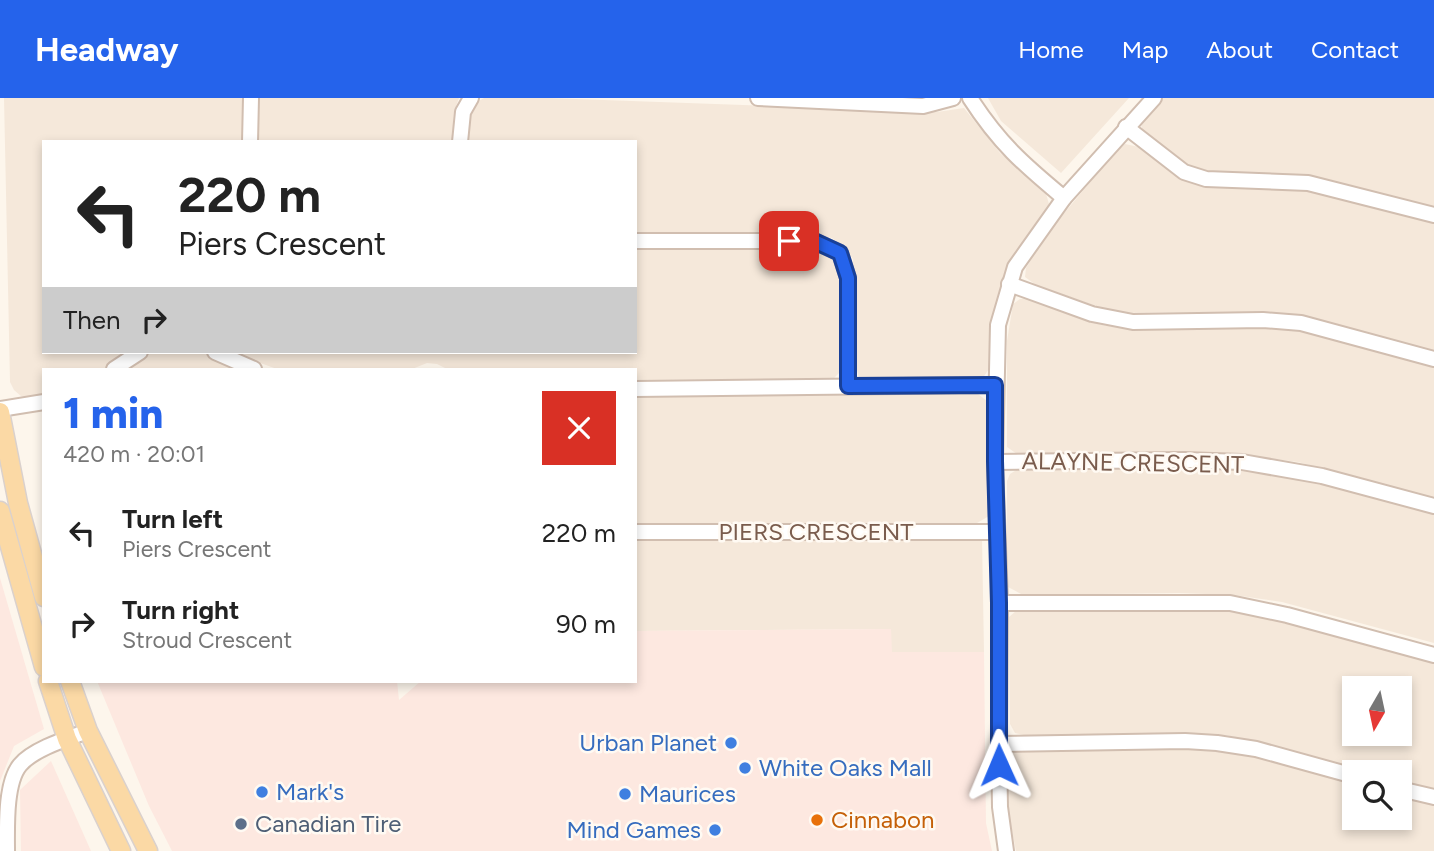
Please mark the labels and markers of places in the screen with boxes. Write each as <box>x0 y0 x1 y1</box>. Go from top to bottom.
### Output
pin <box>759 211 819 271</box>
place label: Urban Planet <box>579 728 717 757</box>
marker: Urban Planet <box>723 735 739 751</box>
place label: White Oaks Mall <box>759 753 932 782</box>
marker: White Oaks Mall <box>737 760 753 776</box>
place label: Mark's <box>276 777 344 806</box>
place label: Maurices <box>639 779 736 808</box>
marker: Mark's <box>254 784 270 800</box>
marker: Maurices <box>617 786 633 802</box>
place label: Cinnabon <box>831 805 934 834</box>
place label: Canadian Tire <box>255 809 401 838</box>
marker: Cinnabon <box>809 812 825 828</box>
place label: Mind Games <box>567 815 701 844</box>
marker: Canadian Tire <box>233 816 249 832</box>
marker: Mind Games <box>707 822 723 838</box>

